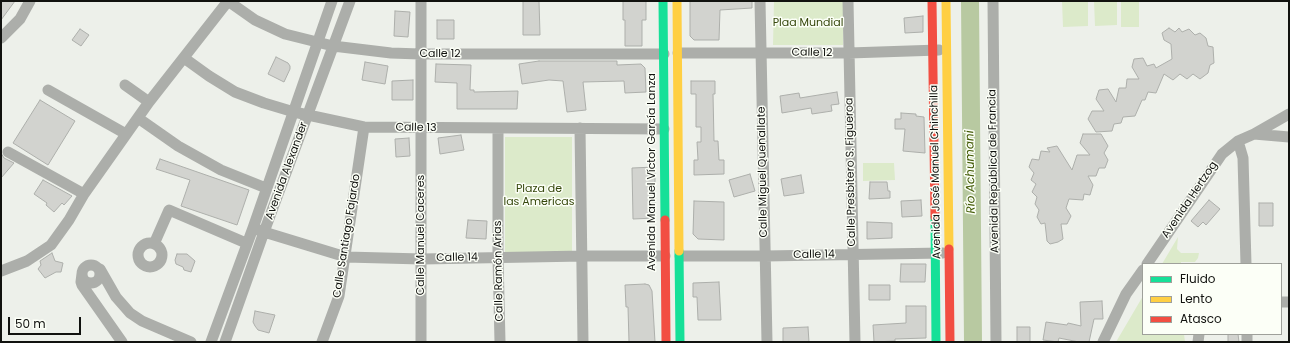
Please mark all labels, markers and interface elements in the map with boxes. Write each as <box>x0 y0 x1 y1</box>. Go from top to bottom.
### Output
park label: Plaa Mundial <box>773 16 843 30</box>
street label: Calle 12 <box>791 46 833 60</box>
street label: Calle 12 <box>420 47 460 61</box>
street label: Avenida Manuel Víctor García Lanza <box>645 73 659 271</box>
street label: Avenida José Manuel Chinchilla <box>928 85 944 259</box>
street label: Avenida República de Francia <box>986 89 1002 253</box>
street label: Calle Presbitero S. Figueroa <box>843 97 859 247</box>
street label: Calle Miguel Quenallate <box>755 106 771 238</box>
street label: Avenida Alexander <box>263 120 311 222</box>
street label: Calle 13 <box>395 121 437 135</box>
water label: Río Achumani <box>963 130 979 214</box>
street label: Avenida Hertzog <box>1159 159 1221 241</box>
street label: Calle Santiago Fajardo <box>331 173 363 299</box>
street label: Calle Manuel Caceres <box>414 175 428 295</box>
park label: Plaza de las Americas <box>503 182 575 208</box>
street label: Calle Ramón Arias <box>492 220 506 322</box>
street label: Calle 14 <box>793 248 835 262</box>
street label: Calle 14 <box>436 251 478 265</box>
legend <box>1142 263 1282 335</box>
text: Fluido <box>1180 270 1215 287</box>
text: Lento <box>1180 290 1212 307</box>
scale bar <box>10 309 83 335</box>
text: Atasco <box>1180 310 1222 327</box>
text: 50 m <box>15 315 46 332</box>

